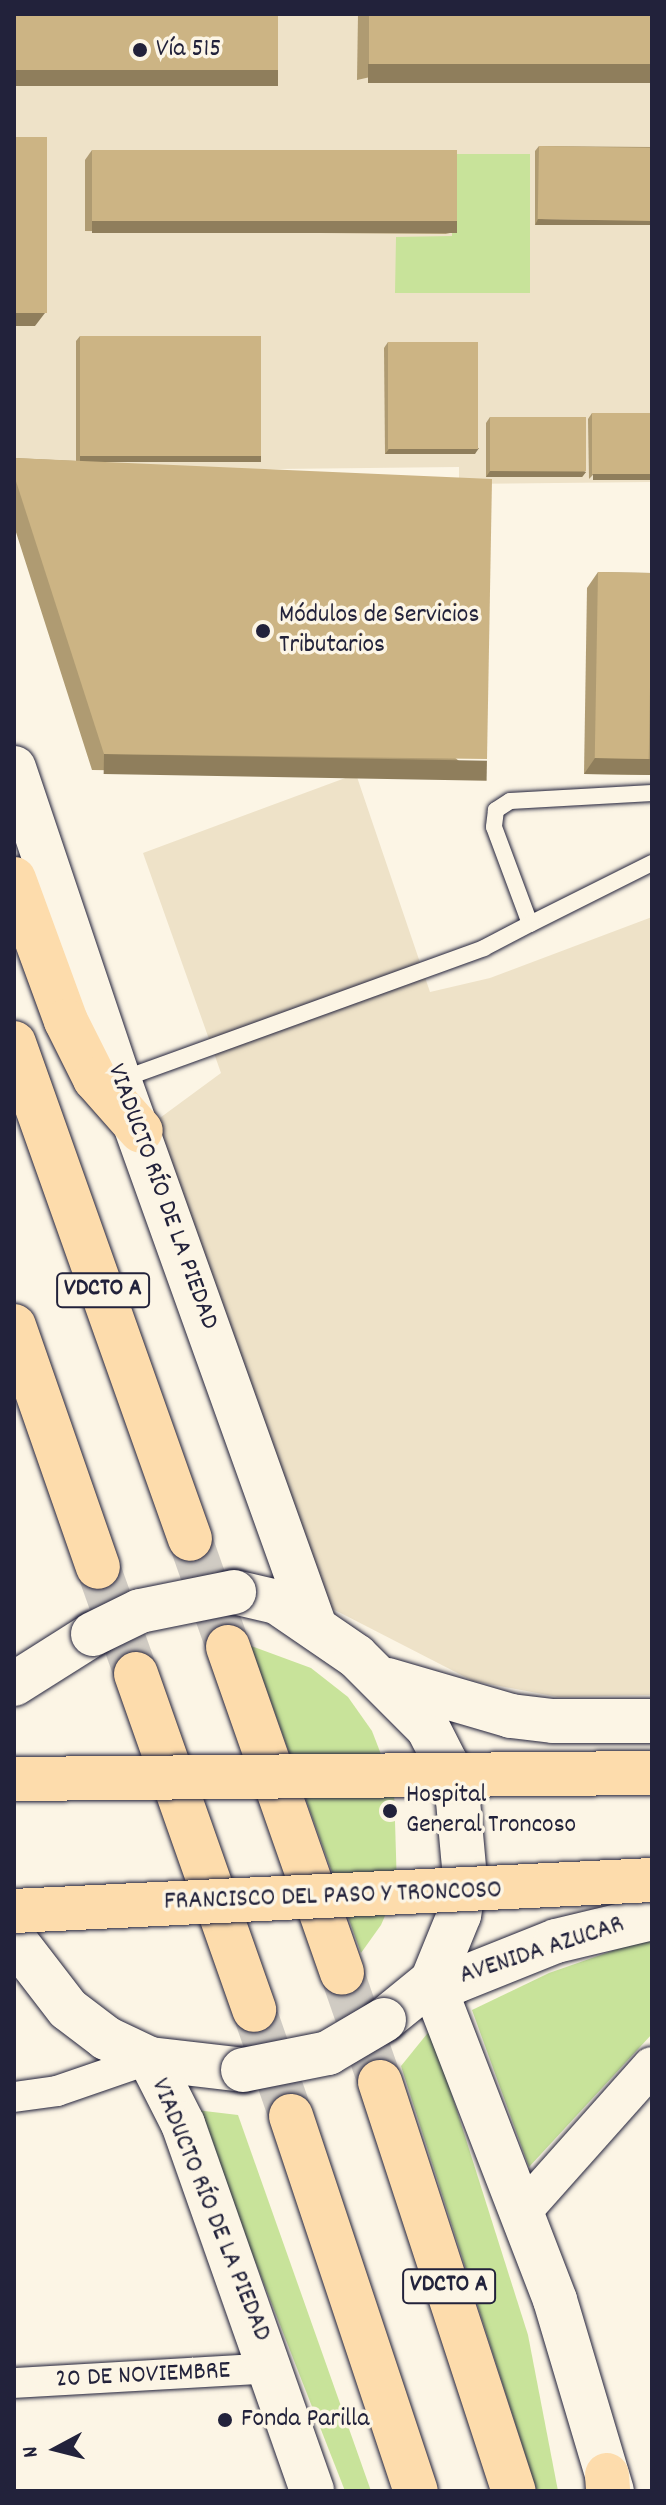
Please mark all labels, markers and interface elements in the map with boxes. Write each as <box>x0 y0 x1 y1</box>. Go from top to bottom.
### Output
place label: Vía 515 <box>156 34 221 66</box>
marker: Vía 515 <box>131 41 149 59</box>
place label: Módulos de Servicios Tributarios <box>279 600 479 662</box>
marker: Módulos de Servicios Tributarios <box>254 622 272 640</box>
street label: VIADUCTO RÍO DE LA PIEDAD <box>99 1060 225 1334</box>
road number: VDCTO A <box>55 1270 151 1310</box>
place label: Hospital General Troncoso <box>406 1780 576 1842</box>
marker: Hospital General Troncoso <box>381 1802 399 1820</box>
street label: FRANCISCO DEL PASO Y TRONCOSO <box>164 1876 502 1918</box>
street label: AVENIDA AZUCAR <box>456 1910 628 1992</box>
street label: VIADUCTO RÍO DE LA PIEDAD <box>143 2074 277 2346</box>
road number: VDCTO A <box>401 2266 497 2306</box>
street label: 20 DE NOVIEMBRE <box>55 2356 231 2396</box>
place label: Fonda Parilla <box>241 2404 369 2436</box>
north arrow <box>16 2409 96 2489</box>
marker: Fonda Parilla <box>216 2411 234 2429</box>
text: N <box>16 2445 48 2459</box>

